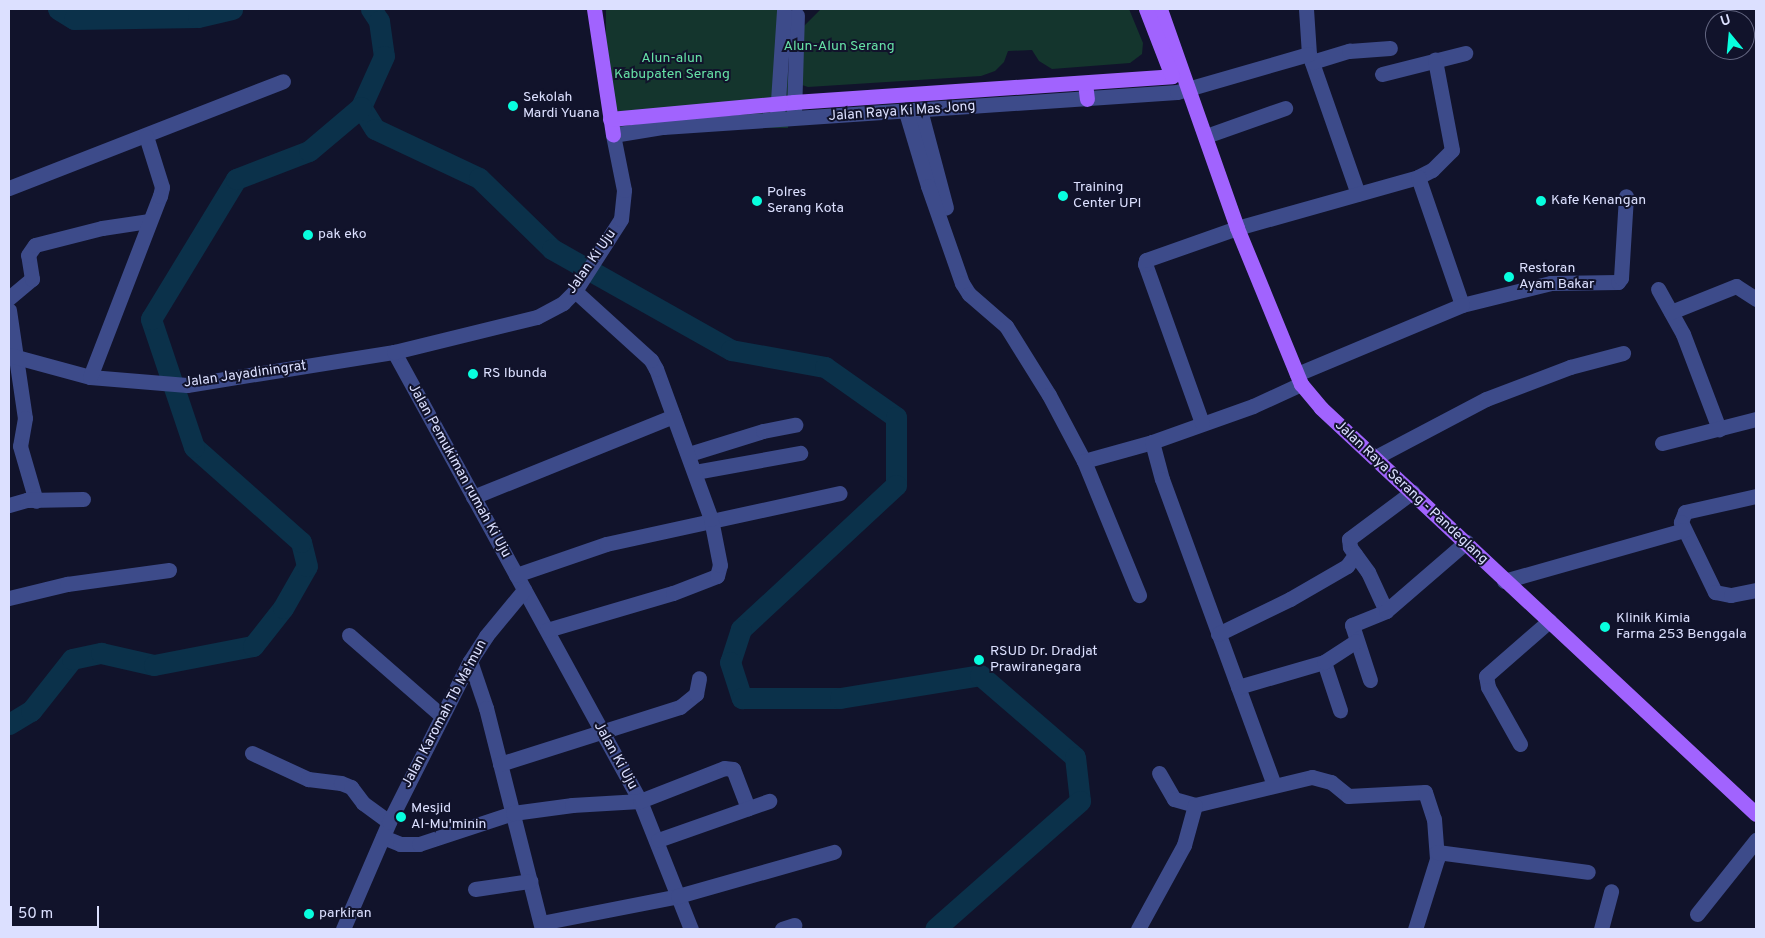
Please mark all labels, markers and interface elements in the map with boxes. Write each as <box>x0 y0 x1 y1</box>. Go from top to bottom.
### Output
north arrow <box>1705 10 1755 60</box>
text: U <box>1719 12 1733 31</box>
park label: Alun-Alun Serang <box>783 39 895 55</box>
park label: Alun-alun Kabupaten Serang <box>614 51 730 84</box>
place label: Sekolah Mardi Yuana <box>523 90 600 122</box>
street label: Jalan Raya Ki Mas Jong <box>828 98 976 126</box>
marker: Sekolah Mardi Yuana <box>507 100 519 112</box>
place label: Training Center UPI <box>1073 180 1141 212</box>
place label: Polres Serang Kota <box>767 185 844 218</box>
marker: Training Center UPI <box>1057 190 1069 202</box>
place label: Kafe Kenangan <box>1551 193 1646 209</box>
marker: Polres Serang Kota <box>751 195 763 207</box>
marker: Kafe Kenangan <box>1535 195 1547 207</box>
place label: pak eko <box>318 227 367 243</box>
street label: Jalan Ki Uju <box>564 227 620 297</box>
marker: pak eko <box>302 229 314 241</box>
place label: Restoran Ayam Bakar <box>1519 261 1594 294</box>
marker: Restoran Ayam Bakar <box>1503 271 1515 283</box>
street label: Jalan Jayadiningrat <box>183 358 307 392</box>
place label: RS Ibunda <box>483 366 547 382</box>
marker: RS Ibunda <box>467 368 479 380</box>
street label: Jalan Pemukiman rumah Ki Uju <box>404 381 514 561</box>
street label: Jalan Raya Serang - Pandeglang <box>1331 418 1491 568</box>
place label: Klinik Kimia Farma 253 Benggala <box>1616 611 1746 644</box>
marker: Klinik Kimia Farma 253 Benggala <box>1598 620 1612 634</box>
street label: Jalan Karomah Tb Ma'mun <box>399 637 491 791</box>
place label: RSUD Dr. Dradjat Prawiranegara <box>990 644 1098 676</box>
marker: RSUD Dr. Dradjat Prawiranegara <box>972 653 986 667</box>
street label: Jalan Ki Uju <box>590 719 640 793</box>
place label: Mesjid Al-Mu'minin <box>411 801 486 834</box>
marker: Mesjid Al-Mu'minin <box>395 811 407 823</box>
scale bar <box>12 896 101 928</box>
text: 50 m <box>18 905 53 924</box>
place label: parkiran <box>319 906 372 922</box>
marker: parkiran <box>303 908 315 920</box>

